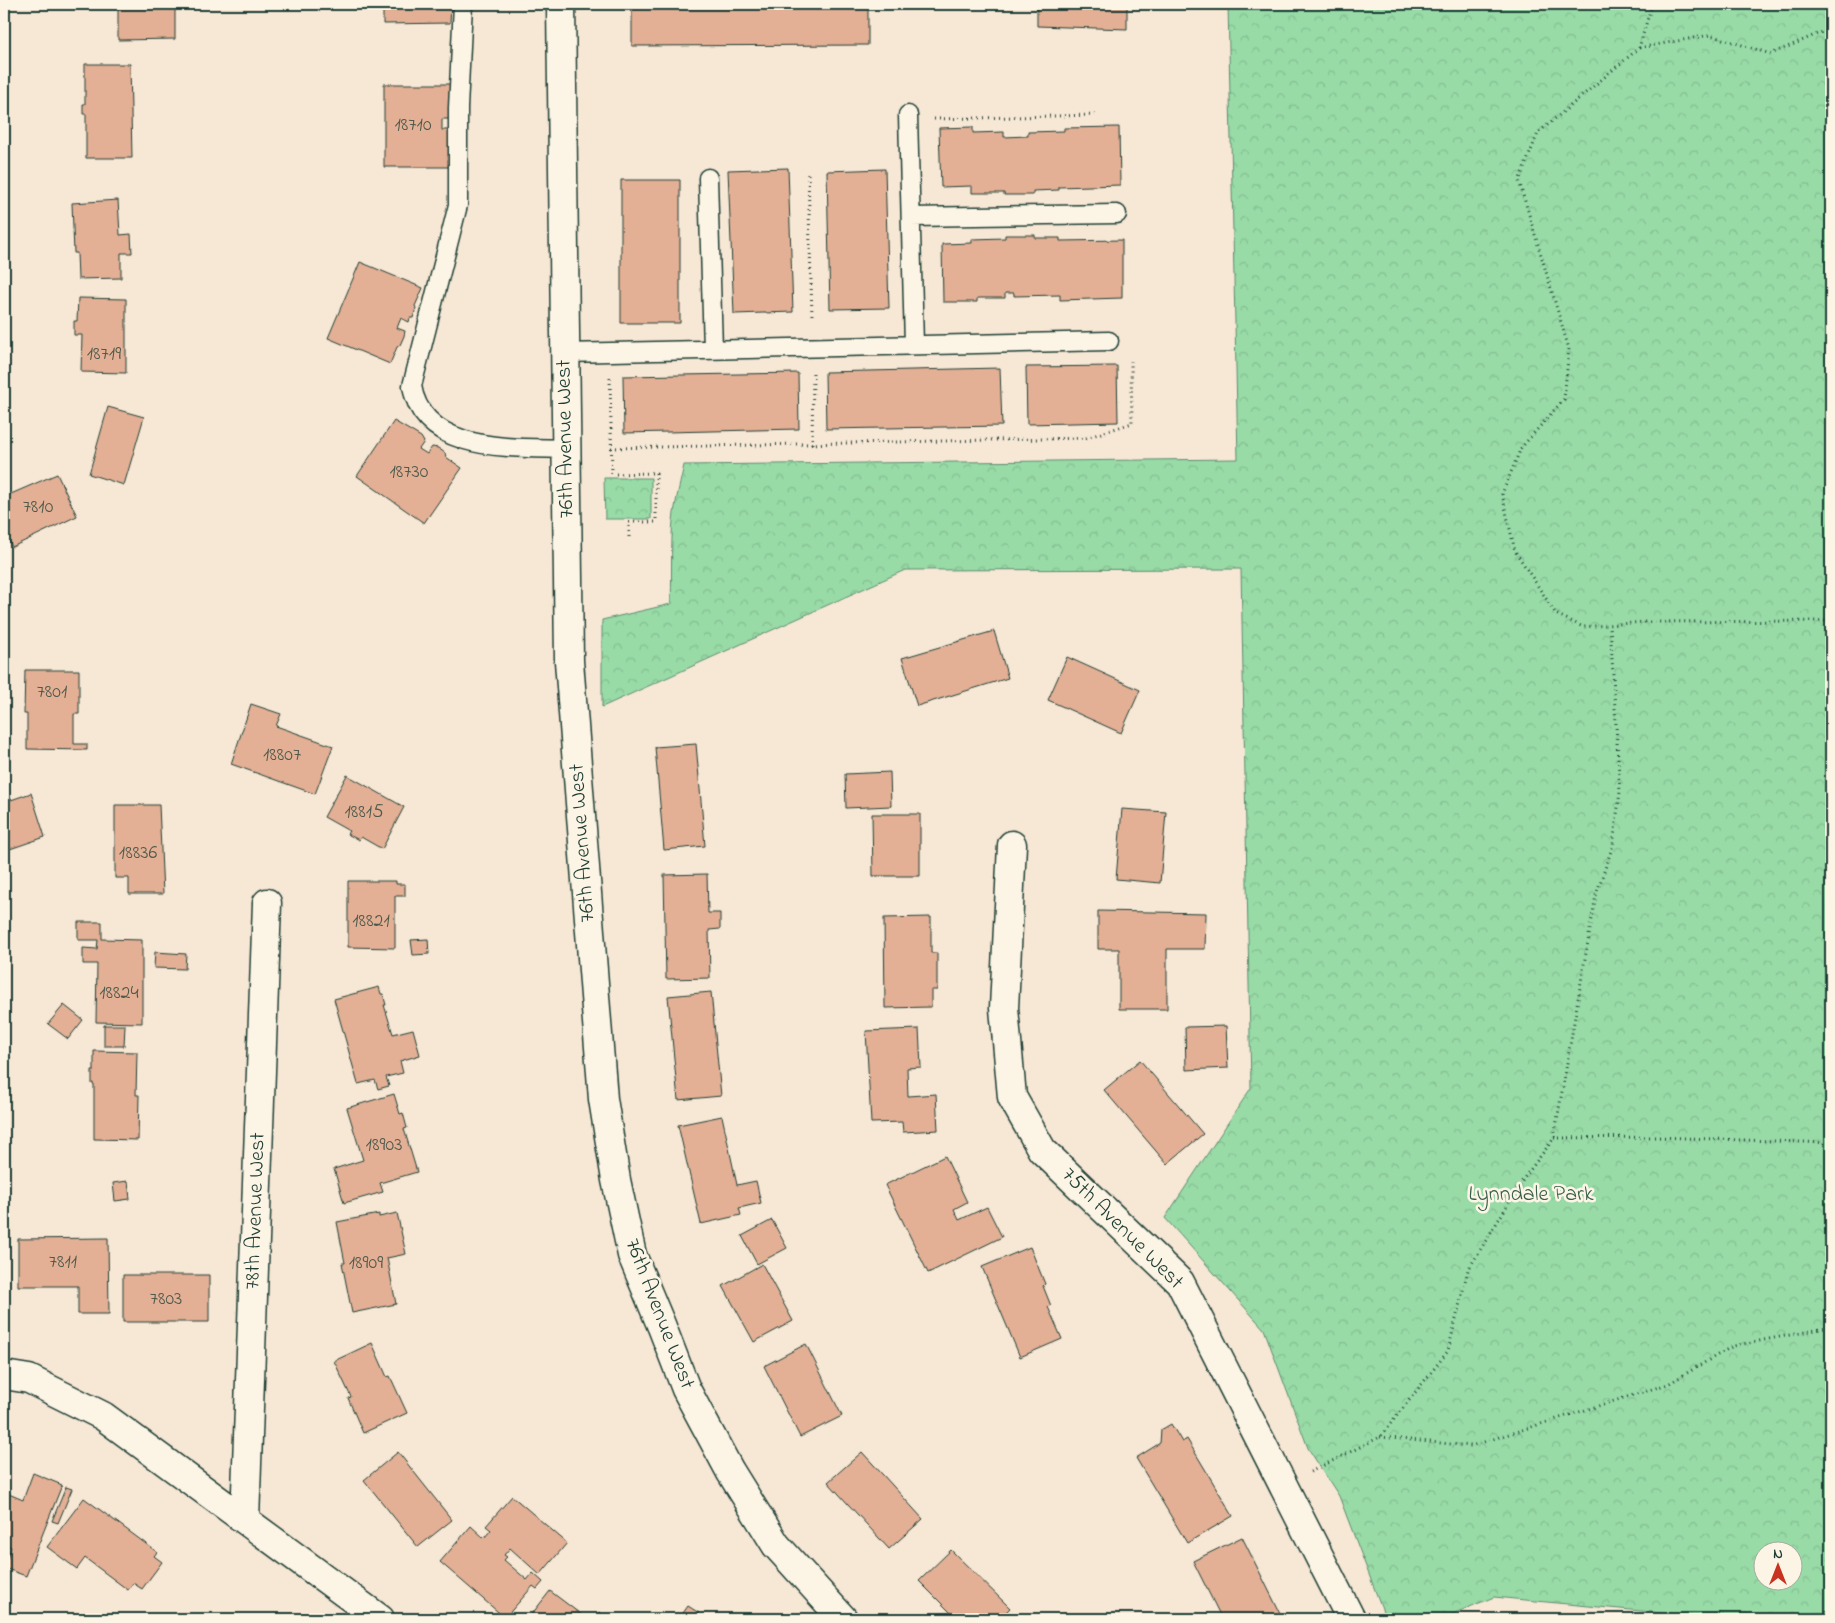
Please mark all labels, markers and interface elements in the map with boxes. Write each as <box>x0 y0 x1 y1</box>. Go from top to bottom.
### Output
house number: 18710 <box>394 111 432 140</box>
house number: 18719 <box>87 340 121 369</box>
street label: 76th Avenue West <box>549 359 583 519</box>
house number: 18730 <box>390 458 429 487</box>
house number: 7810 <box>23 493 54 522</box>
house number: 7801 <box>37 678 67 707</box>
house number: 18807 <box>263 741 301 770</box>
street label: 76th Avenue West <box>561 762 605 923</box>
house number: 18815 <box>344 798 384 827</box>
house number: 18836 <box>119 839 157 868</box>
house number: 18821 <box>352 907 390 936</box>
house number: 18824 <box>99 979 139 1008</box>
street label: 78th Avenue West <box>237 1131 275 1290</box>
house number: 18903 <box>366 1131 402 1160</box>
street label: 75th Avenue West <box>1053 1160 1191 1298</box>
park label: Lynndale Park <box>1468 1179 1594 1212</box>
street label: 76th Avenue West <box>616 1234 703 1394</box>
house number: 7811 <box>49 1248 77 1277</box>
house number: 18909 <box>349 1249 383 1278</box>
house number: 7803 <box>150 1285 182 1314</box>
north arrow <box>1752 1540 1802 1590</box>
text: N <box>1773 1544 1783 1565</box>

